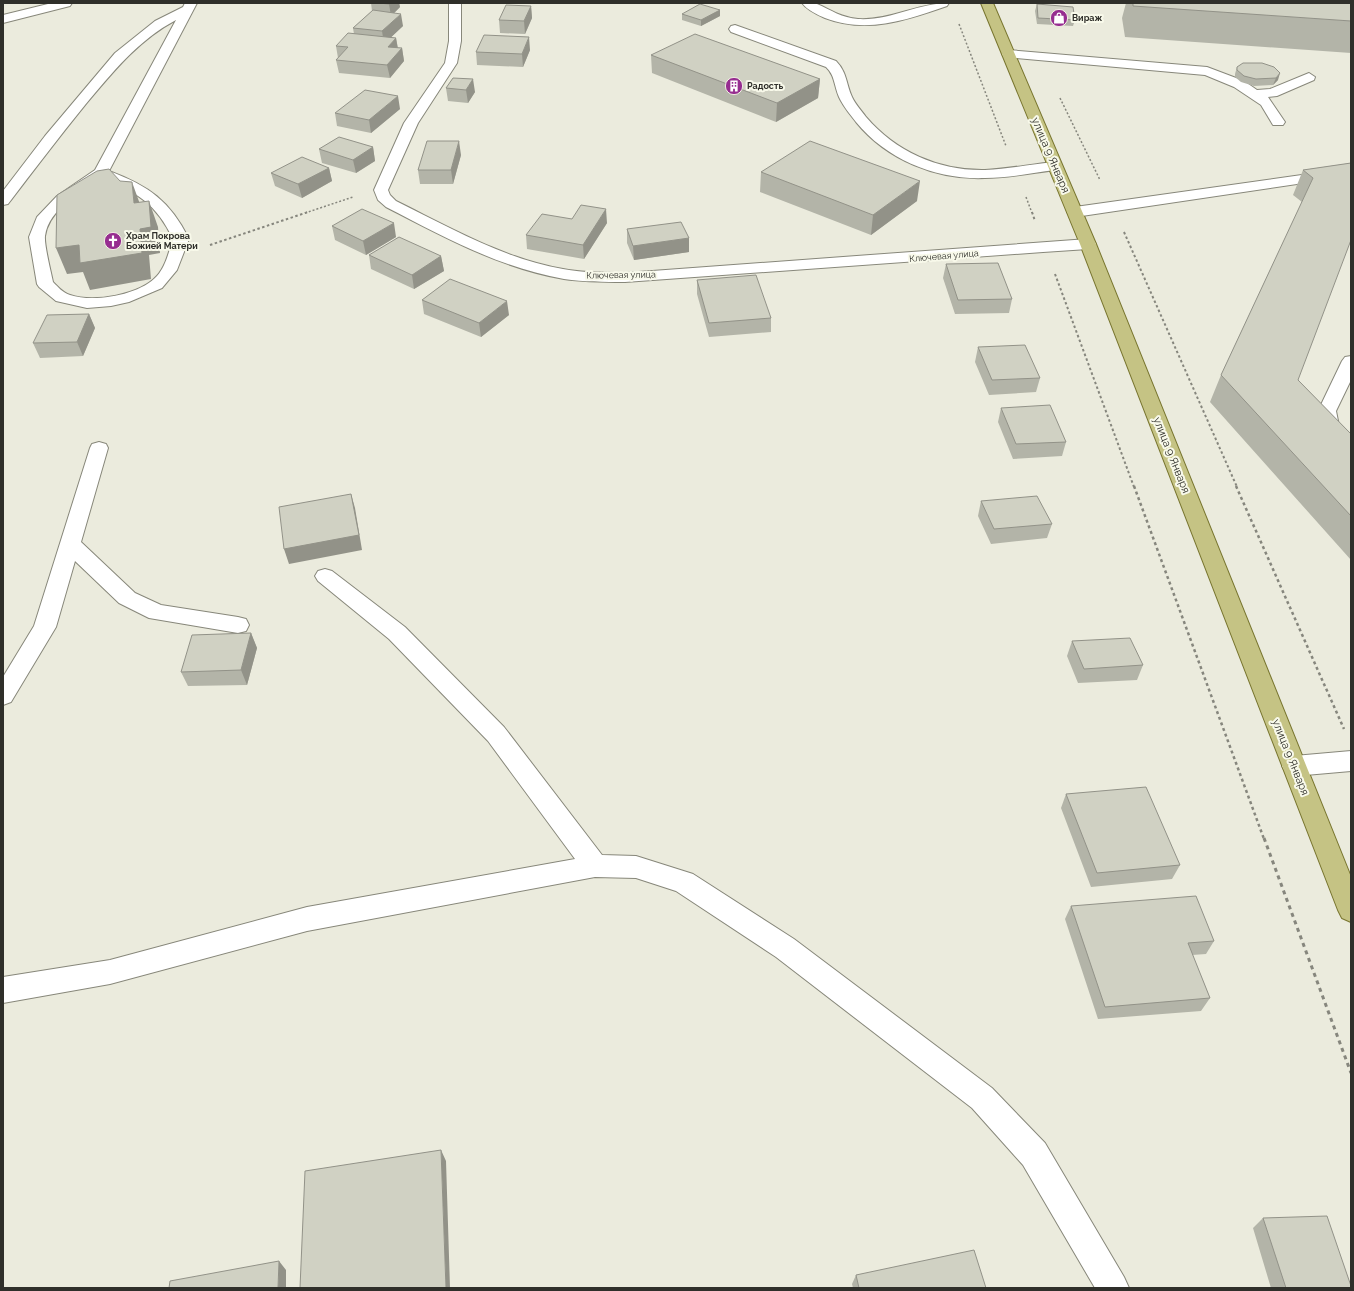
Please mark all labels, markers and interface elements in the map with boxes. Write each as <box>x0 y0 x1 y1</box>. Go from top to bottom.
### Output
shop icon: Вираж <box>1049 8 1069 28</box>
place label: Вираж <box>1072 13 1103 23</box>
building icon: Радость <box>724 76 744 96</box>
place label: Радость <box>747 81 783 91</box>
street label: улица 9 Января <box>1029 115 1072 195</box>
church icon: Храм Покрова Божией Матери <box>103 231 123 251</box>
place label: Храм Покрова Божией Матери <box>125 231 198 251</box>
street label: Ключевая улица <box>909 248 979 264</box>
street label: Ключевая улица <box>586 269 656 281</box>
street label: улица 9 Января <box>1150 415 1193 495</box>
street label: улица 9 Января <box>1269 717 1312 797</box>

